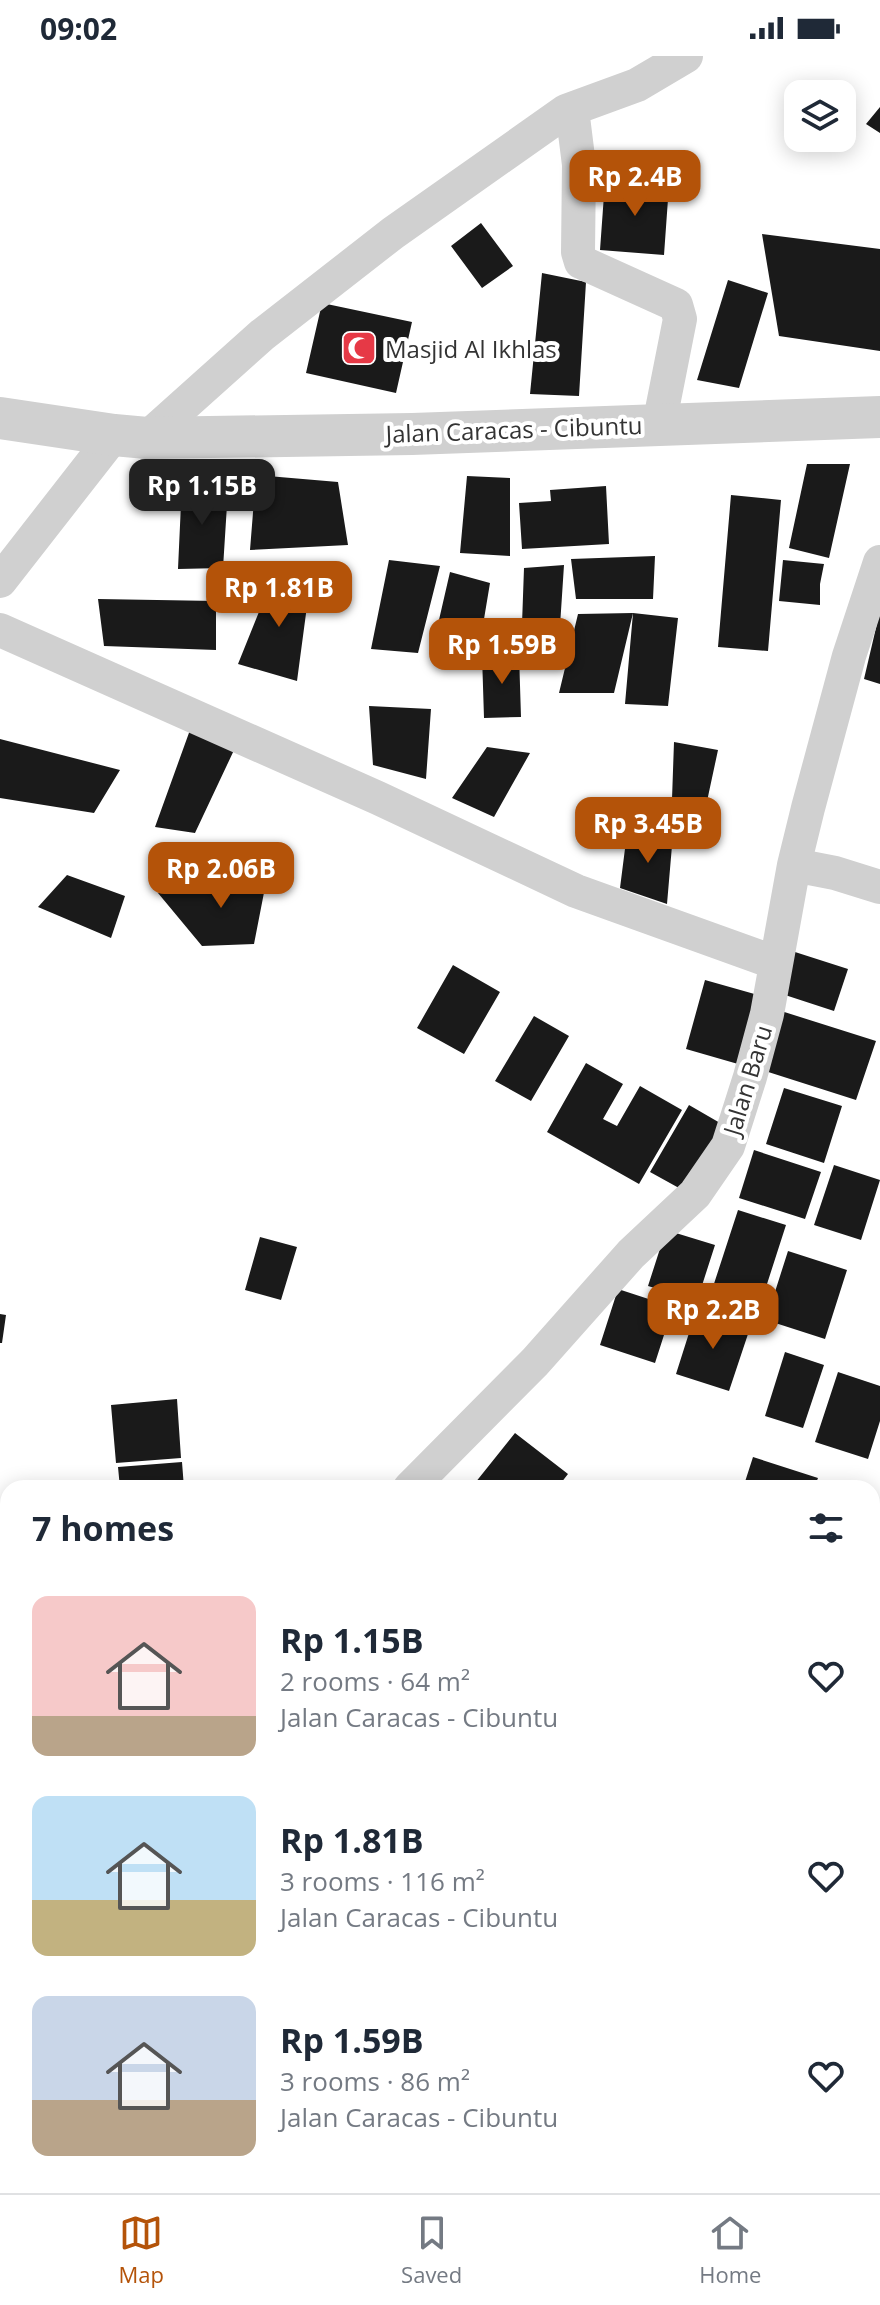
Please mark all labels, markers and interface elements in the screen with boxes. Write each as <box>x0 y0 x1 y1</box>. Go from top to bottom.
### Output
text: 09:02 <box>40 8 117 49</box>
map controls <box>784 80 856 152</box>
button: layers <box>784 80 856 152</box>
pin: Rp 2.4B <box>561 150 709 218</box>
text: Rp 2.4B <box>588 158 683 194</box>
mosque icon: Masjid Al Ikhlas <box>340 329 378 367</box>
place label: Masjid Al Ikhlas <box>385 332 557 365</box>
street label: Jalan Caracas - Cibuntu <box>383 408 643 450</box>
pin: Rp 1.15B <box>119 459 285 527</box>
text: Rp 1.15B <box>147 467 257 503</box>
pin: Rp 1.81B <box>196 561 362 629</box>
text: Rp 1.81B <box>224 569 334 605</box>
pin: Rp 1.59B <box>419 618 585 686</box>
text: Rp 1.59B <box>447 626 557 662</box>
pin: Rp 3.45B <box>565 797 731 865</box>
text: Rp 3.45B <box>593 805 703 841</box>
pin: Rp 2.06B <box>138 842 304 910</box>
text: Rp 2.06B <box>166 850 276 886</box>
street label: Jalan Baru <box>714 1021 779 1141</box>
pin: Rp 2.2B <box>639 1283 787 1351</box>
text: Rp 2.2B <box>666 1291 761 1327</box>
text: 7 homes <box>32 1505 174 1551</box>
icon: filters <box>804 1506 848 1550</box>
text: Rp 1.15B <box>280 1617 424 1663</box>
icon: home <box>96 1628 192 1724</box>
icon: heart <box>804 1654 848 1698</box>
text: 2 rooms · 64 m² <box>280 1663 470 1699</box>
text: Jalan Caracas - Cibuntu <box>280 1699 558 1735</box>
text: Rp 1.81B <box>280 1817 424 1863</box>
icon: home <box>96 1828 192 1924</box>
icon: heart <box>804 1854 848 1898</box>
text: 3 rooms · 116 m² <box>280 1863 485 1899</box>
text: Jalan Caracas - Cibuntu <box>280 1899 558 1935</box>
text: Rp 1.59B <box>280 2017 424 2063</box>
icon: home <box>96 2028 192 2124</box>
icon: heart <box>804 2054 848 2098</box>
text: 3 rooms · 86 m² <box>280 2063 470 2099</box>
text: Jalan Caracas - Cibuntu <box>280 2099 558 2135</box>
tab: Map <box>119 2211 164 2289</box>
tab: Saved <box>401 2211 462 2289</box>
tab: Home <box>699 2211 761 2289</box>

